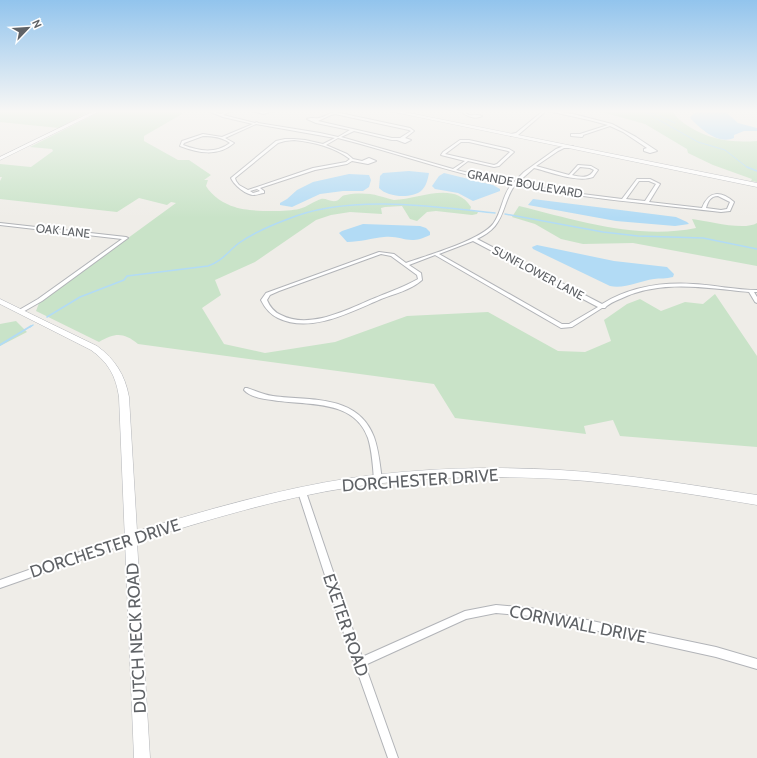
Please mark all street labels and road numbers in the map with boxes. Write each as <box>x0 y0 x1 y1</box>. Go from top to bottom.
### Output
street label: GRANDE BOULEVARD <box>466 166 584 201</box>
street label: OAK LANE <box>35 220 91 241</box>
street label: SUNFLOWER LANE <box>490 242 587 303</box>
street label: DORCHESTER DRIVE <box>341 465 499 495</box>
street label: DORCHESTER DRIVE <box>27 514 183 582</box>
street label: DUTCH NECK ROAD <box>122 562 150 714</box>
street label: EXETER ROAD <box>319 571 373 679</box>
street label: CORNWALL DRIVE <box>508 601 648 647</box>

